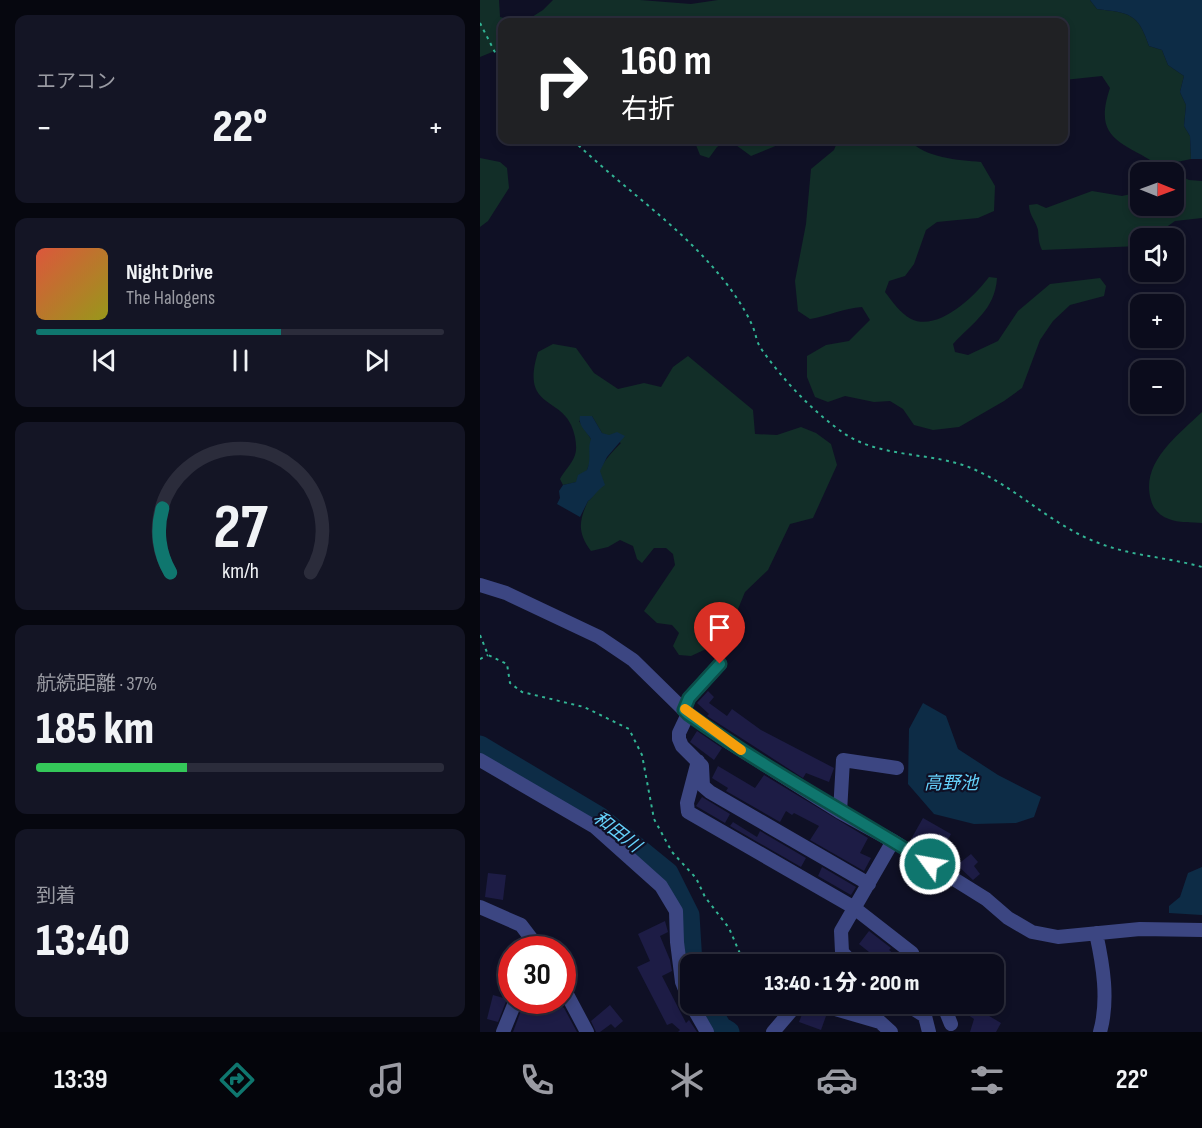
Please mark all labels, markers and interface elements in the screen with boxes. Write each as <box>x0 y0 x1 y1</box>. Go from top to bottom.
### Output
text: 160 m <box>621 36 712 87</box>
icon: right <box>522 42 600 120</box>
text: エアコン <box>36 70 116 94</box>
text: 右折 <box>621 94 675 126</box>
text: 22° <box>212 100 268 155</box>
text: − <box>36 108 52 148</box>
text: + <box>428 108 444 148</box>
north arrow <box>1130 162 1184 216</box>
map controls <box>1130 162 1184 414</box>
button: sound <box>1130 228 1184 282</box>
text: Night Drive <box>126 259 213 286</box>
text: The Halogens <box>126 286 215 310</box>
button: + <box>1130 294 1184 348</box>
icon: previous <box>88 344 121 377</box>
icon: pause <box>224 344 257 377</box>
icon: next <box>360 344 393 377</box>
button: − <box>1130 360 1184 414</box>
text: 27 <box>213 491 268 566</box>
text: km/h <box>221 559 259 584</box>
pin <box>694 602 745 664</box>
icon: arrive <box>703 611 736 644</box>
text: 航続距離 · 37% <box>36 672 157 696</box>
text: 185 km <box>36 702 154 757</box>
water label: 高野池 <box>924 773 980 794</box>
water label: 和田川 <box>589 807 646 858</box>
position arrow <box>898 832 962 896</box>
text: 到着 <box>36 884 76 908</box>
text: 13:40 <box>36 914 130 969</box>
speed limit sign: 30 <box>498 936 576 1014</box>
text: 13:40 · 1 分 · 200 m <box>765 970 919 997</box>
icon: directions <box>216 1059 258 1101</box>
icon: music <box>366 1059 408 1101</box>
icon: phone <box>516 1059 558 1101</box>
icon: climate <box>666 1059 708 1101</box>
icon: car <box>816 1059 858 1101</box>
icon: filters <box>966 1059 1008 1101</box>
text: 13:39 <box>54 1064 108 1096</box>
text: 22° <box>1116 1064 1148 1096</box>

